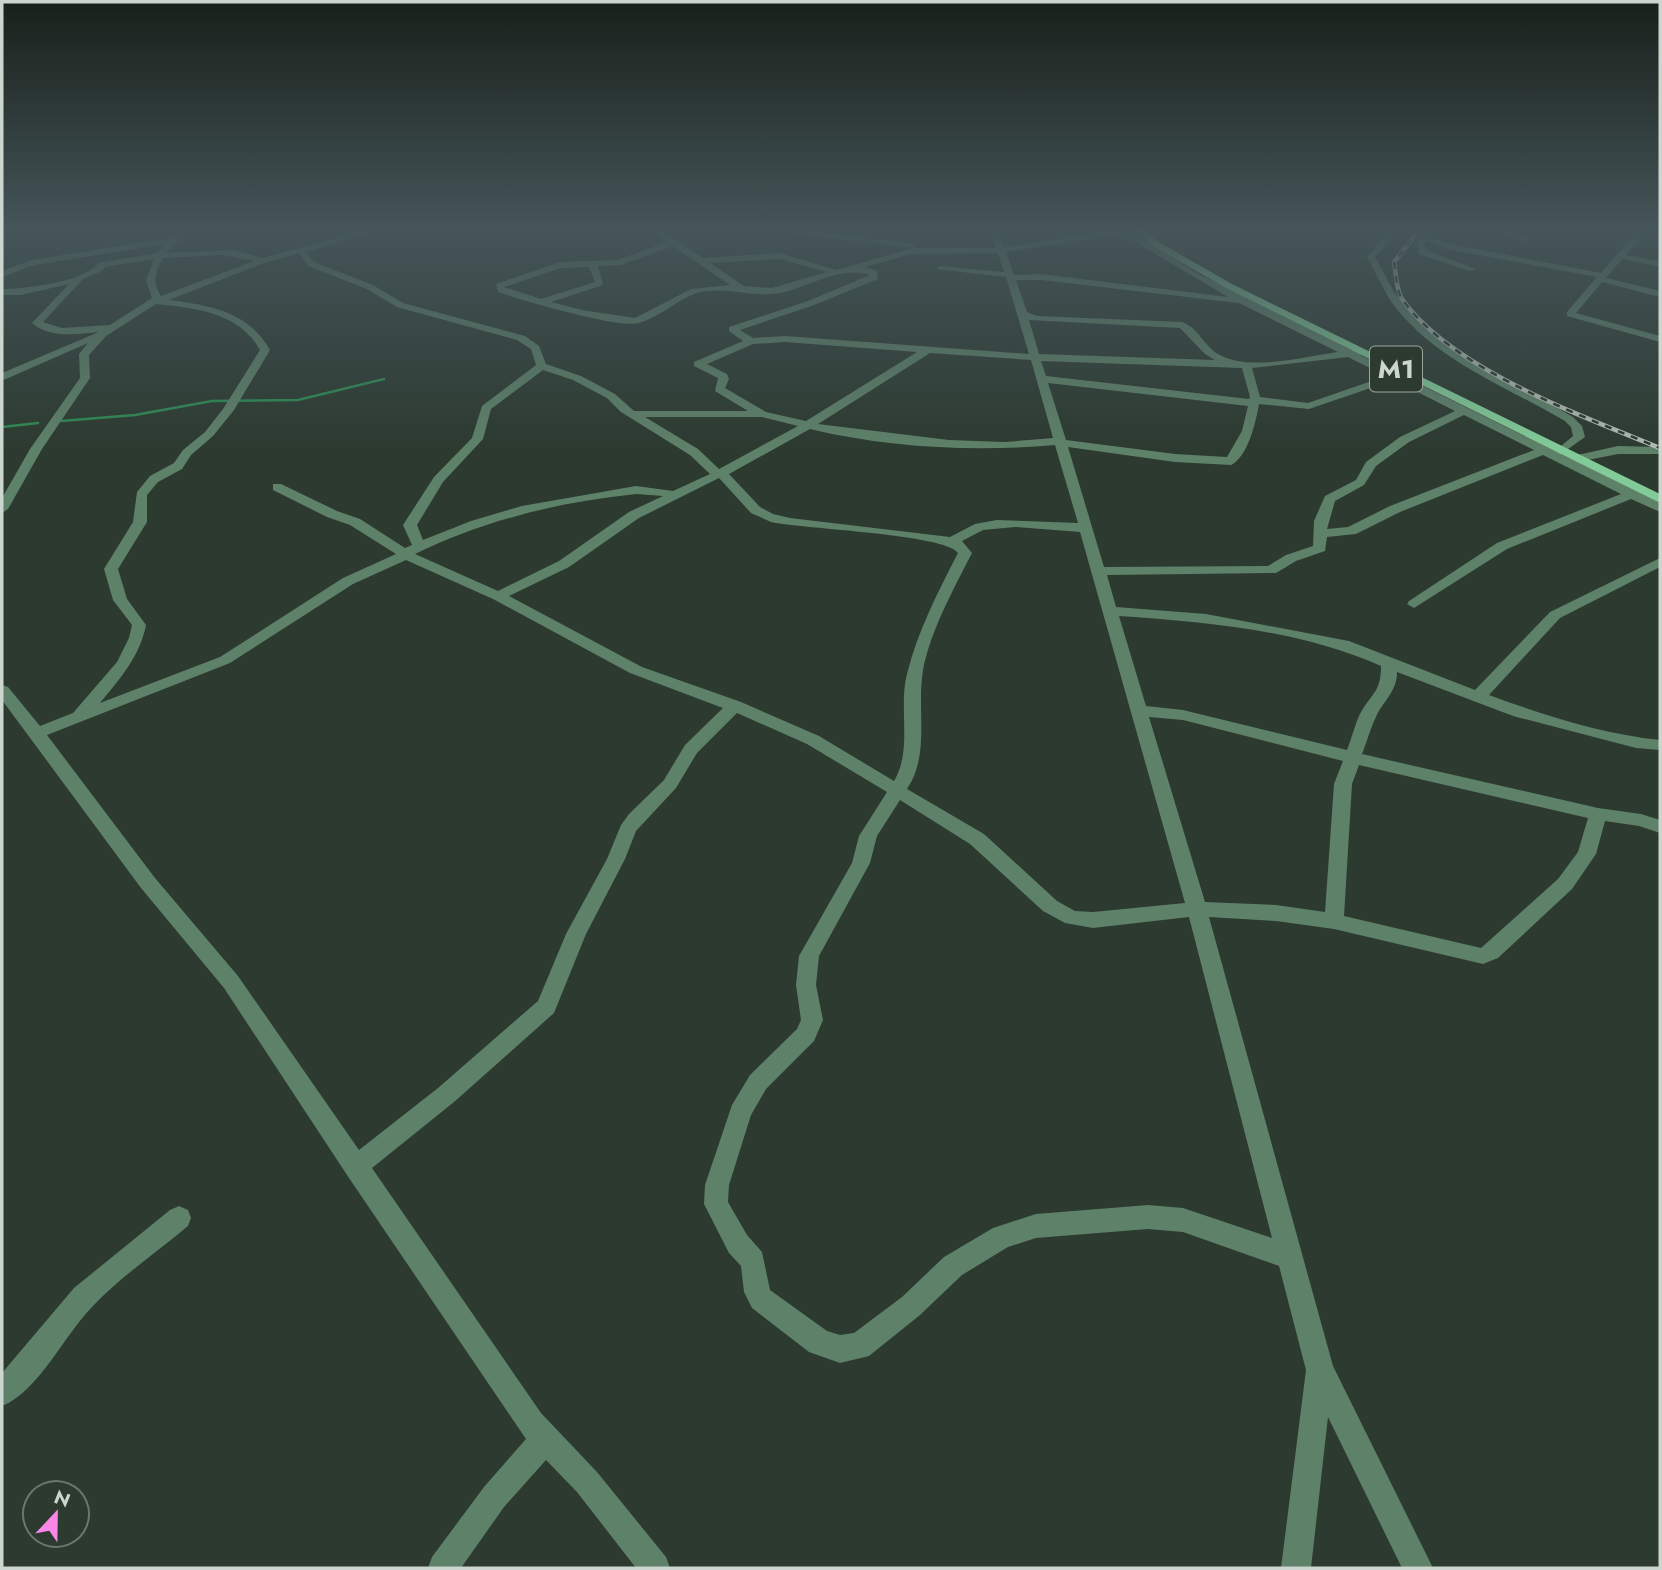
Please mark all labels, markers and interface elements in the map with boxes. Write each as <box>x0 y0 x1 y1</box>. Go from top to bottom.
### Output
road number: M1 <box>1370 346 1422 392</box>
north arrow <box>21 1479 91 1549</box>
text: N <box>50 1483 74 1514</box>

